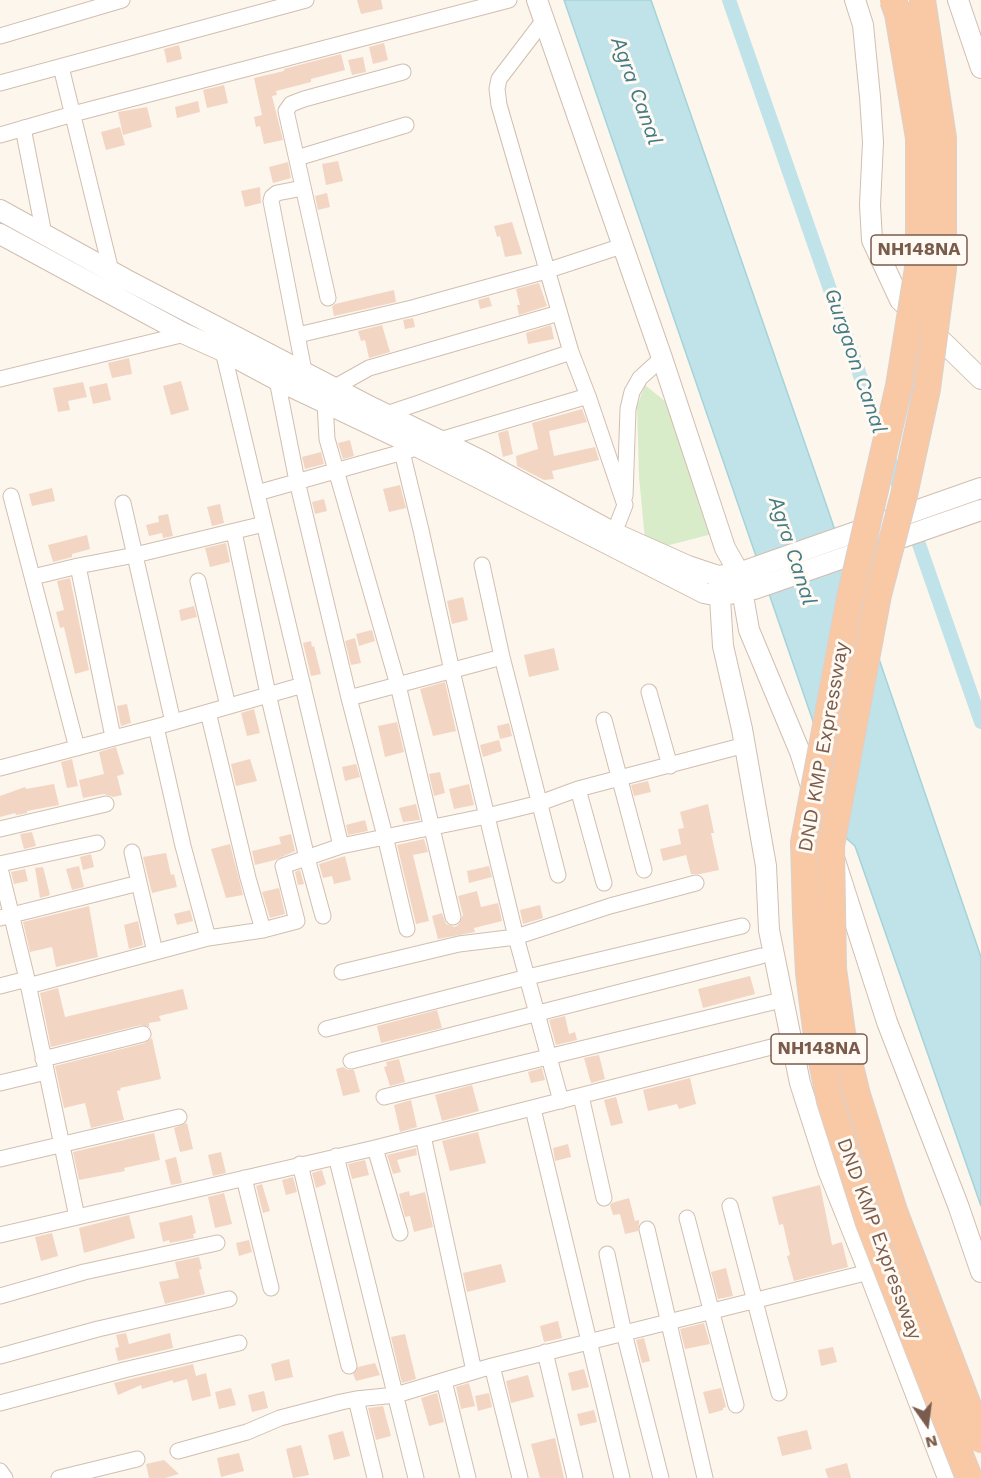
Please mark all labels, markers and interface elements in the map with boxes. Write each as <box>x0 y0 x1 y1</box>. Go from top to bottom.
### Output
water label: Agra Canal <box>605 34 667 148</box>
road number: NH148NA <box>871 235 967 265</box>
water label: Gurgaon Canal <box>818 285 892 437</box>
water label: Agra Canal <box>763 493 821 609</box>
street label: DND KMP Expressway <box>794 640 854 854</box>
road number: NH148NA <box>771 1034 867 1064</box>
street label: DND KMP Expressway <box>831 1135 927 1343</box>
north arrow <box>897 1394 957 1454</box>
text: N <box>923 1431 940 1453</box>

